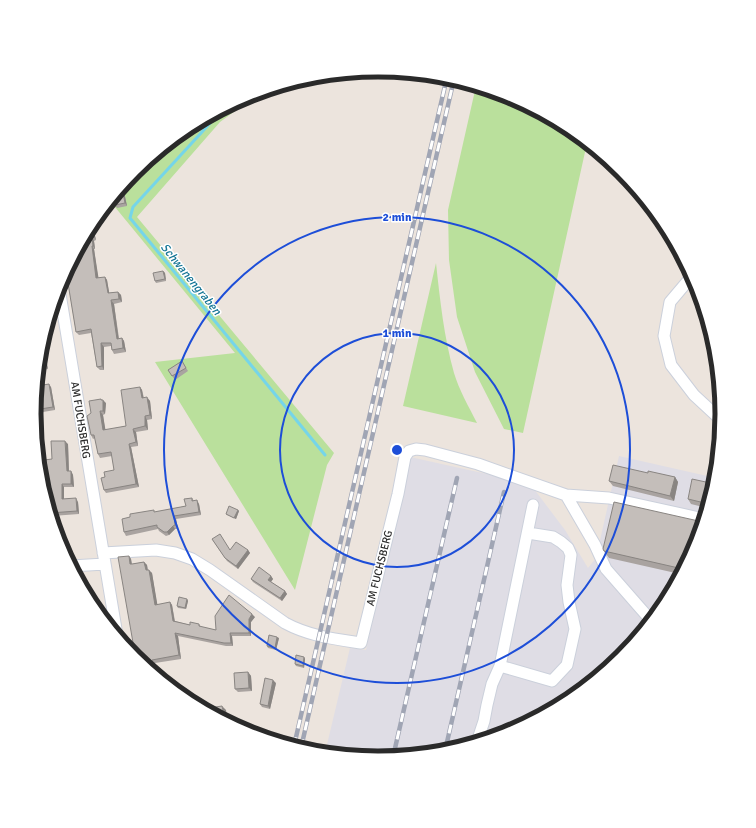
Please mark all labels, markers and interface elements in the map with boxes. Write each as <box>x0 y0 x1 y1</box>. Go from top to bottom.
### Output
text: 2 min <box>383 210 412 225</box>
water label: Schwanengraben <box>157 240 224 319</box>
text: 1 min <box>383 326 412 341</box>
street label: AM FUCHSBERG <box>68 381 93 459</box>
centre of rings <box>390 443 404 457</box>
street label: AM FUCHSBERG <box>364 529 395 607</box>

